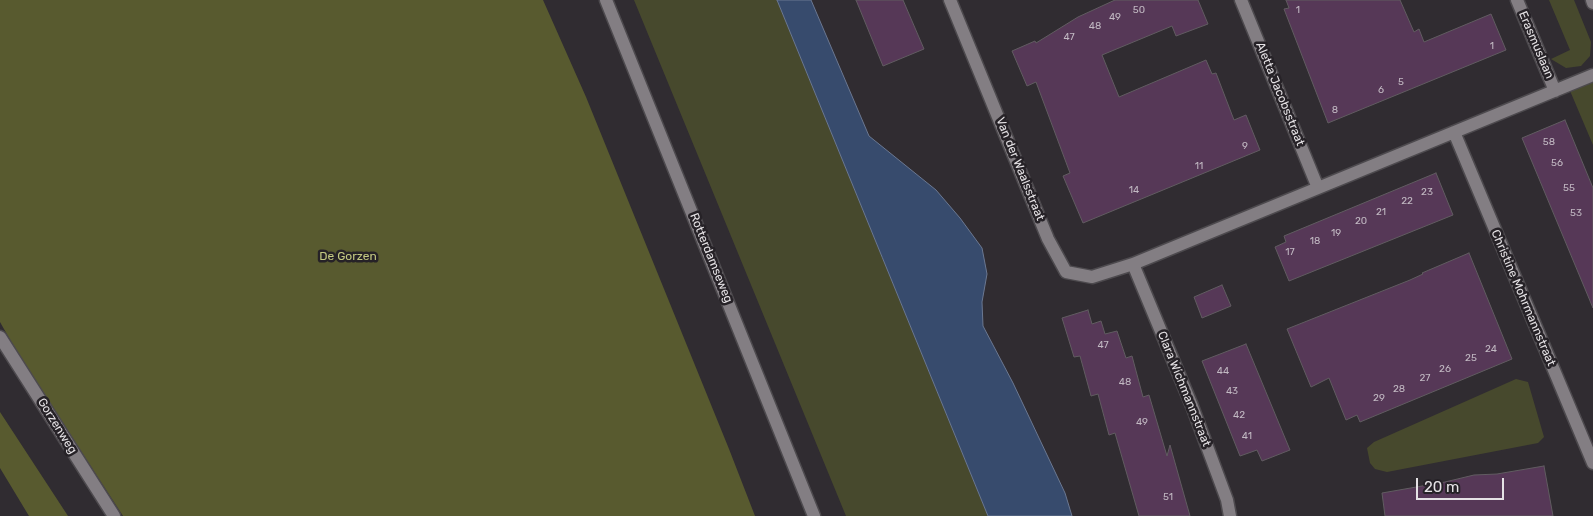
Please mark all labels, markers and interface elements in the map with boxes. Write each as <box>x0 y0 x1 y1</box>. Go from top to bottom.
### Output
house number: 50 <box>1133 4 1145 16</box>
house number: 1 <box>1296 4 1300 16</box>
street label: Erasmuslaan <box>1515 9 1557 81</box>
house number: 49 <box>1109 11 1121 23</box>
house number: 48 <box>1089 20 1101 32</box>
house number: 47 <box>1063 31 1075 43</box>
street label: Aletta Jacobsstraat <box>1253 40 1307 148</box>
house number: 1 <box>1490 40 1494 52</box>
house number: 5 <box>1398 76 1404 88</box>
house number: 6 <box>1378 84 1384 96</box>
house number: 8 <box>1332 104 1338 116</box>
street label: Van der Waalsstraat <box>993 115 1047 223</box>
house number: 58 <box>1543 136 1555 148</box>
house number: 9 <box>1242 140 1248 152</box>
house number: 56 <box>1551 157 1563 169</box>
house number: 11 <box>1195 160 1203 172</box>
house number: 55 <box>1563 182 1575 194</box>
house number: 14 <box>1129 184 1139 196</box>
house number: 23 <box>1421 186 1433 198</box>
house number: 22 <box>1401 195 1413 207</box>
house number: 21 <box>1376 206 1386 218</box>
house number: 53 <box>1570 207 1582 219</box>
street label: Rotterdamseweg <box>686 211 736 305</box>
house number: 20 <box>1355 215 1367 227</box>
house number: 19 <box>1331 227 1341 239</box>
street label: Christine Mohrmannstraat <box>1488 228 1558 368</box>
house number: 18 <box>1310 235 1320 247</box>
house number: 17 <box>1285 246 1295 258</box>
park label: De Gorzen <box>319 250 377 264</box>
street label: Clara Wichmannstraat <box>1154 329 1214 449</box>
house number: 47 <box>1097 339 1109 351</box>
house number: 24 <box>1485 343 1497 355</box>
house number: 25 <box>1465 352 1477 364</box>
house number: 26 <box>1439 363 1451 375</box>
house number: 44 <box>1217 365 1229 377</box>
house number: 27 <box>1420 372 1430 384</box>
house number: 48 <box>1119 376 1131 388</box>
house number: 28 <box>1393 383 1405 395</box>
house number: 43 <box>1226 385 1238 397</box>
house number: 29 <box>1373 392 1385 404</box>
street label: Gorzenweg <box>34 396 80 456</box>
house number: 42 <box>1233 409 1245 421</box>
house number: 49 <box>1136 416 1148 428</box>
house number: 41 <box>1242 430 1252 442</box>
scale bar <box>1418 468 1506 500</box>
text: 20 m <box>1424 478 1459 496</box>
house number: 51 <box>1163 491 1173 503</box>

